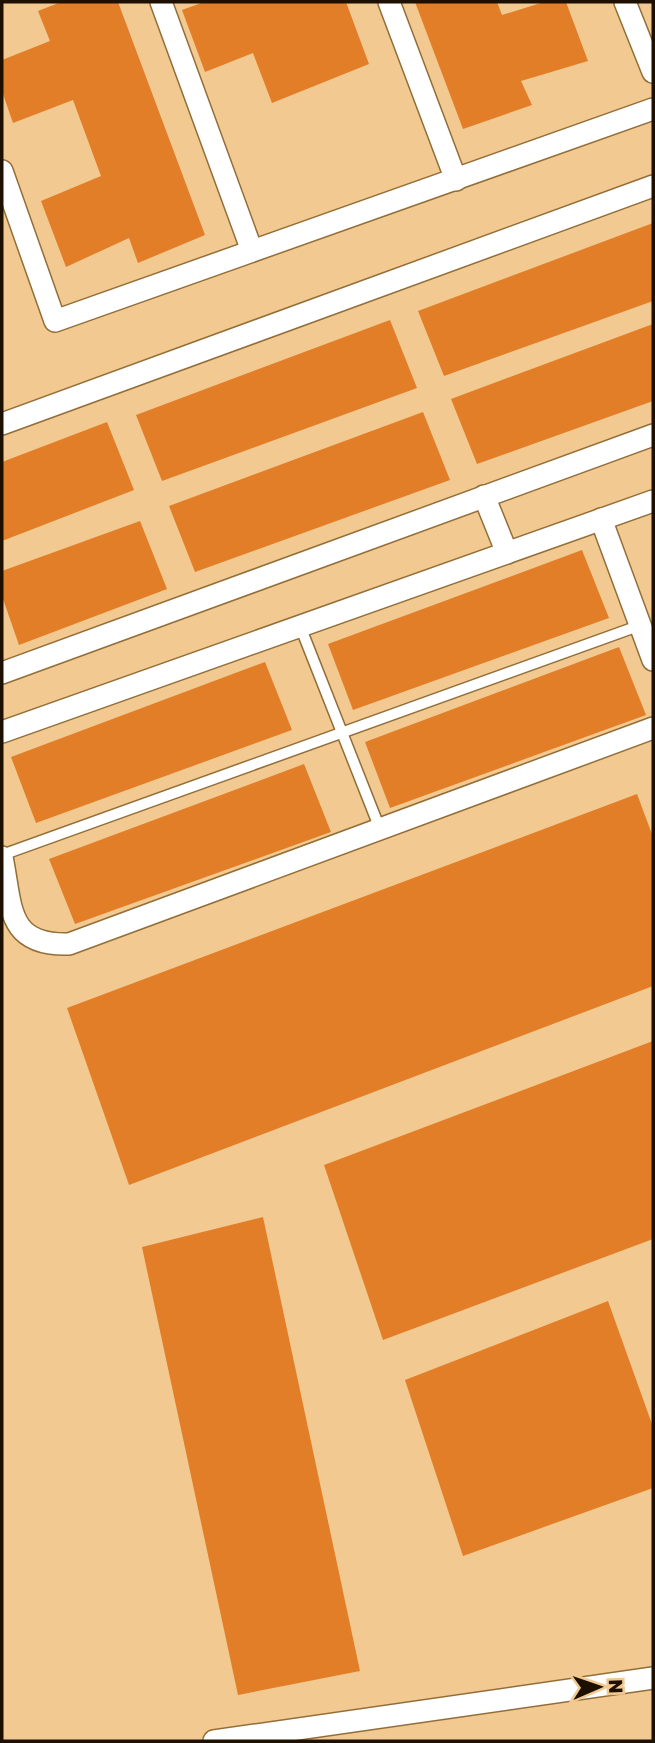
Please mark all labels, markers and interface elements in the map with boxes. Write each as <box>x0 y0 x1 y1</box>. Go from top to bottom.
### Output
north arrow <box>564 1652 634 1722</box>
text: N <box>605 1679 628 1694</box>

